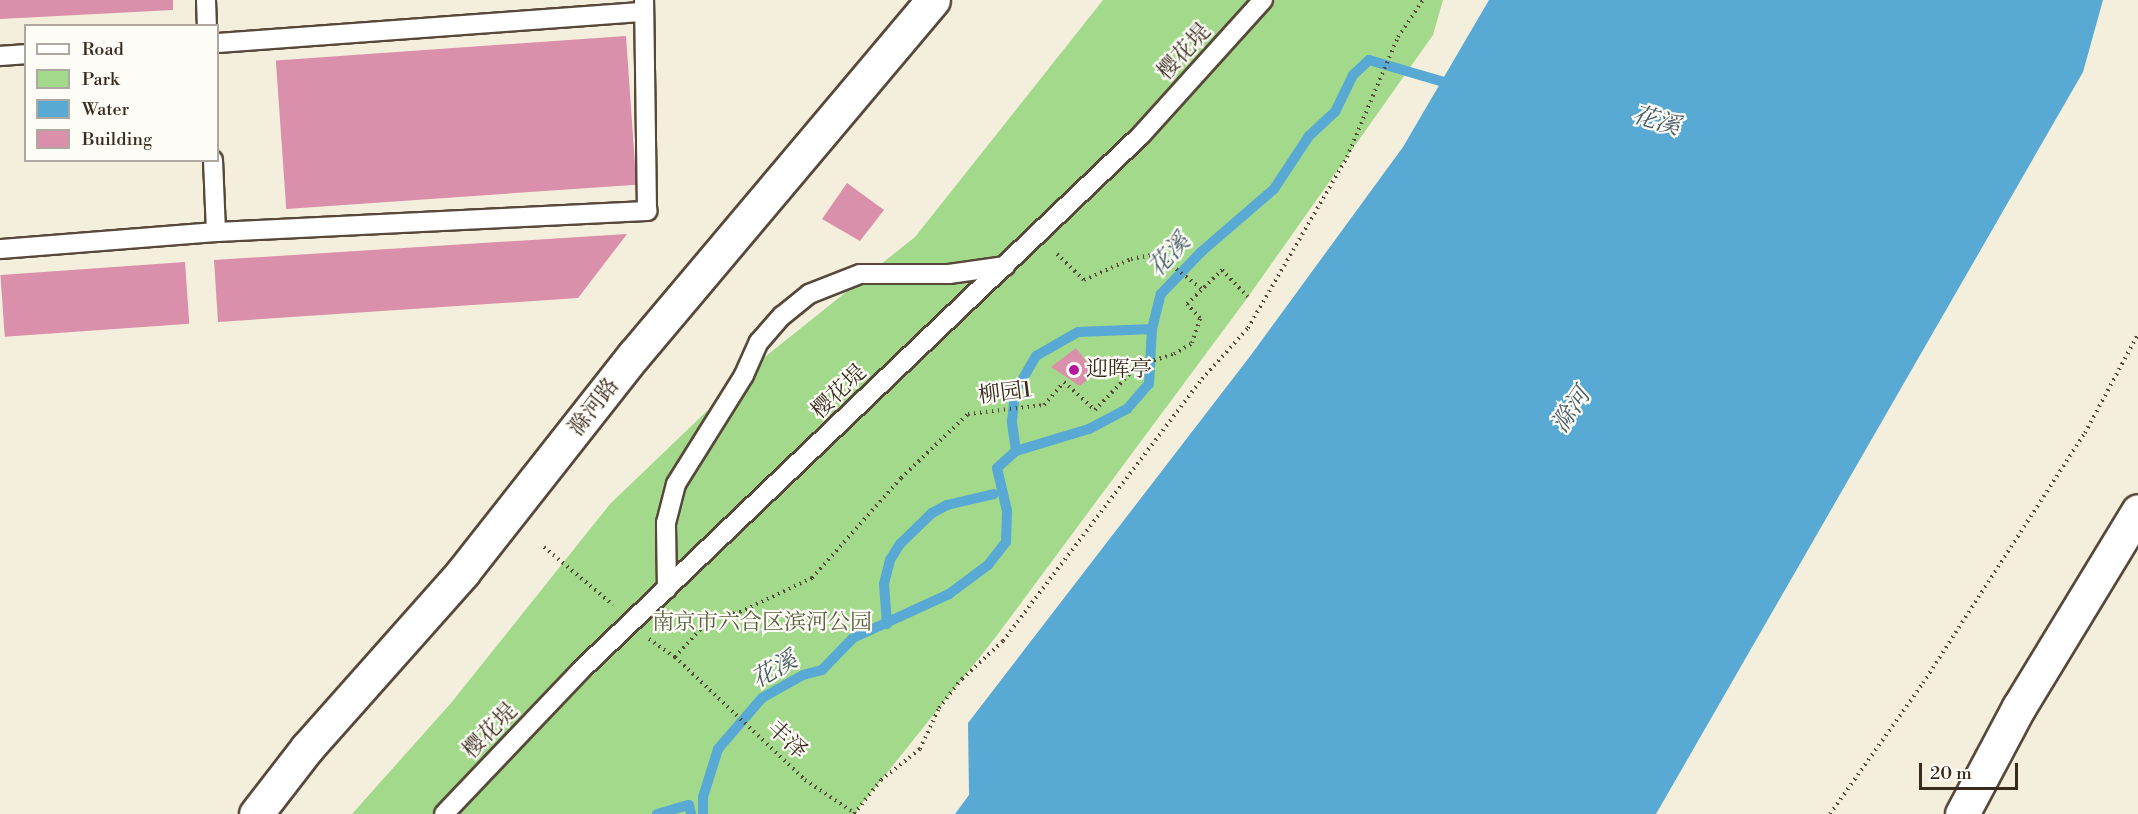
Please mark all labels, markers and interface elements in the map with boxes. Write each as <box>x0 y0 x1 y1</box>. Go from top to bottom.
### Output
street label: 樱花堤 <box>1152 19 1216 85</box>
legend <box>24 24 219 162</box>
text: Road <box>82 38 124 61</box>
text: Park <box>82 68 119 91</box>
text: Water <box>82 98 129 121</box>
water label: 花溪 <box>1629 102 1683 142</box>
text: Building <box>82 128 152 151</box>
water label: 花溪 <box>1143 229 1197 283</box>
place label: 迎晖亭 <box>1086 357 1152 383</box>
street label: 樱花堤 <box>806 360 872 424</box>
marker: 迎晖亭 <box>1067 363 1081 377</box>
street label: 滁河路 <box>563 373 625 441</box>
street label: 柳园1 <box>977 377 1033 409</box>
water label: 滁河 <box>1547 383 1597 439</box>
park label: 南京市六合区滨河公园 <box>652 610 872 636</box>
water label: 花溪 <box>747 647 803 695</box>
street label: 樱花堤 <box>458 698 522 764</box>
street label: 丰泽 <box>762 715 812 765</box>
scale bar <box>1922 751 2021 789</box>
text: 20 m <box>1930 762 1972 785</box>

